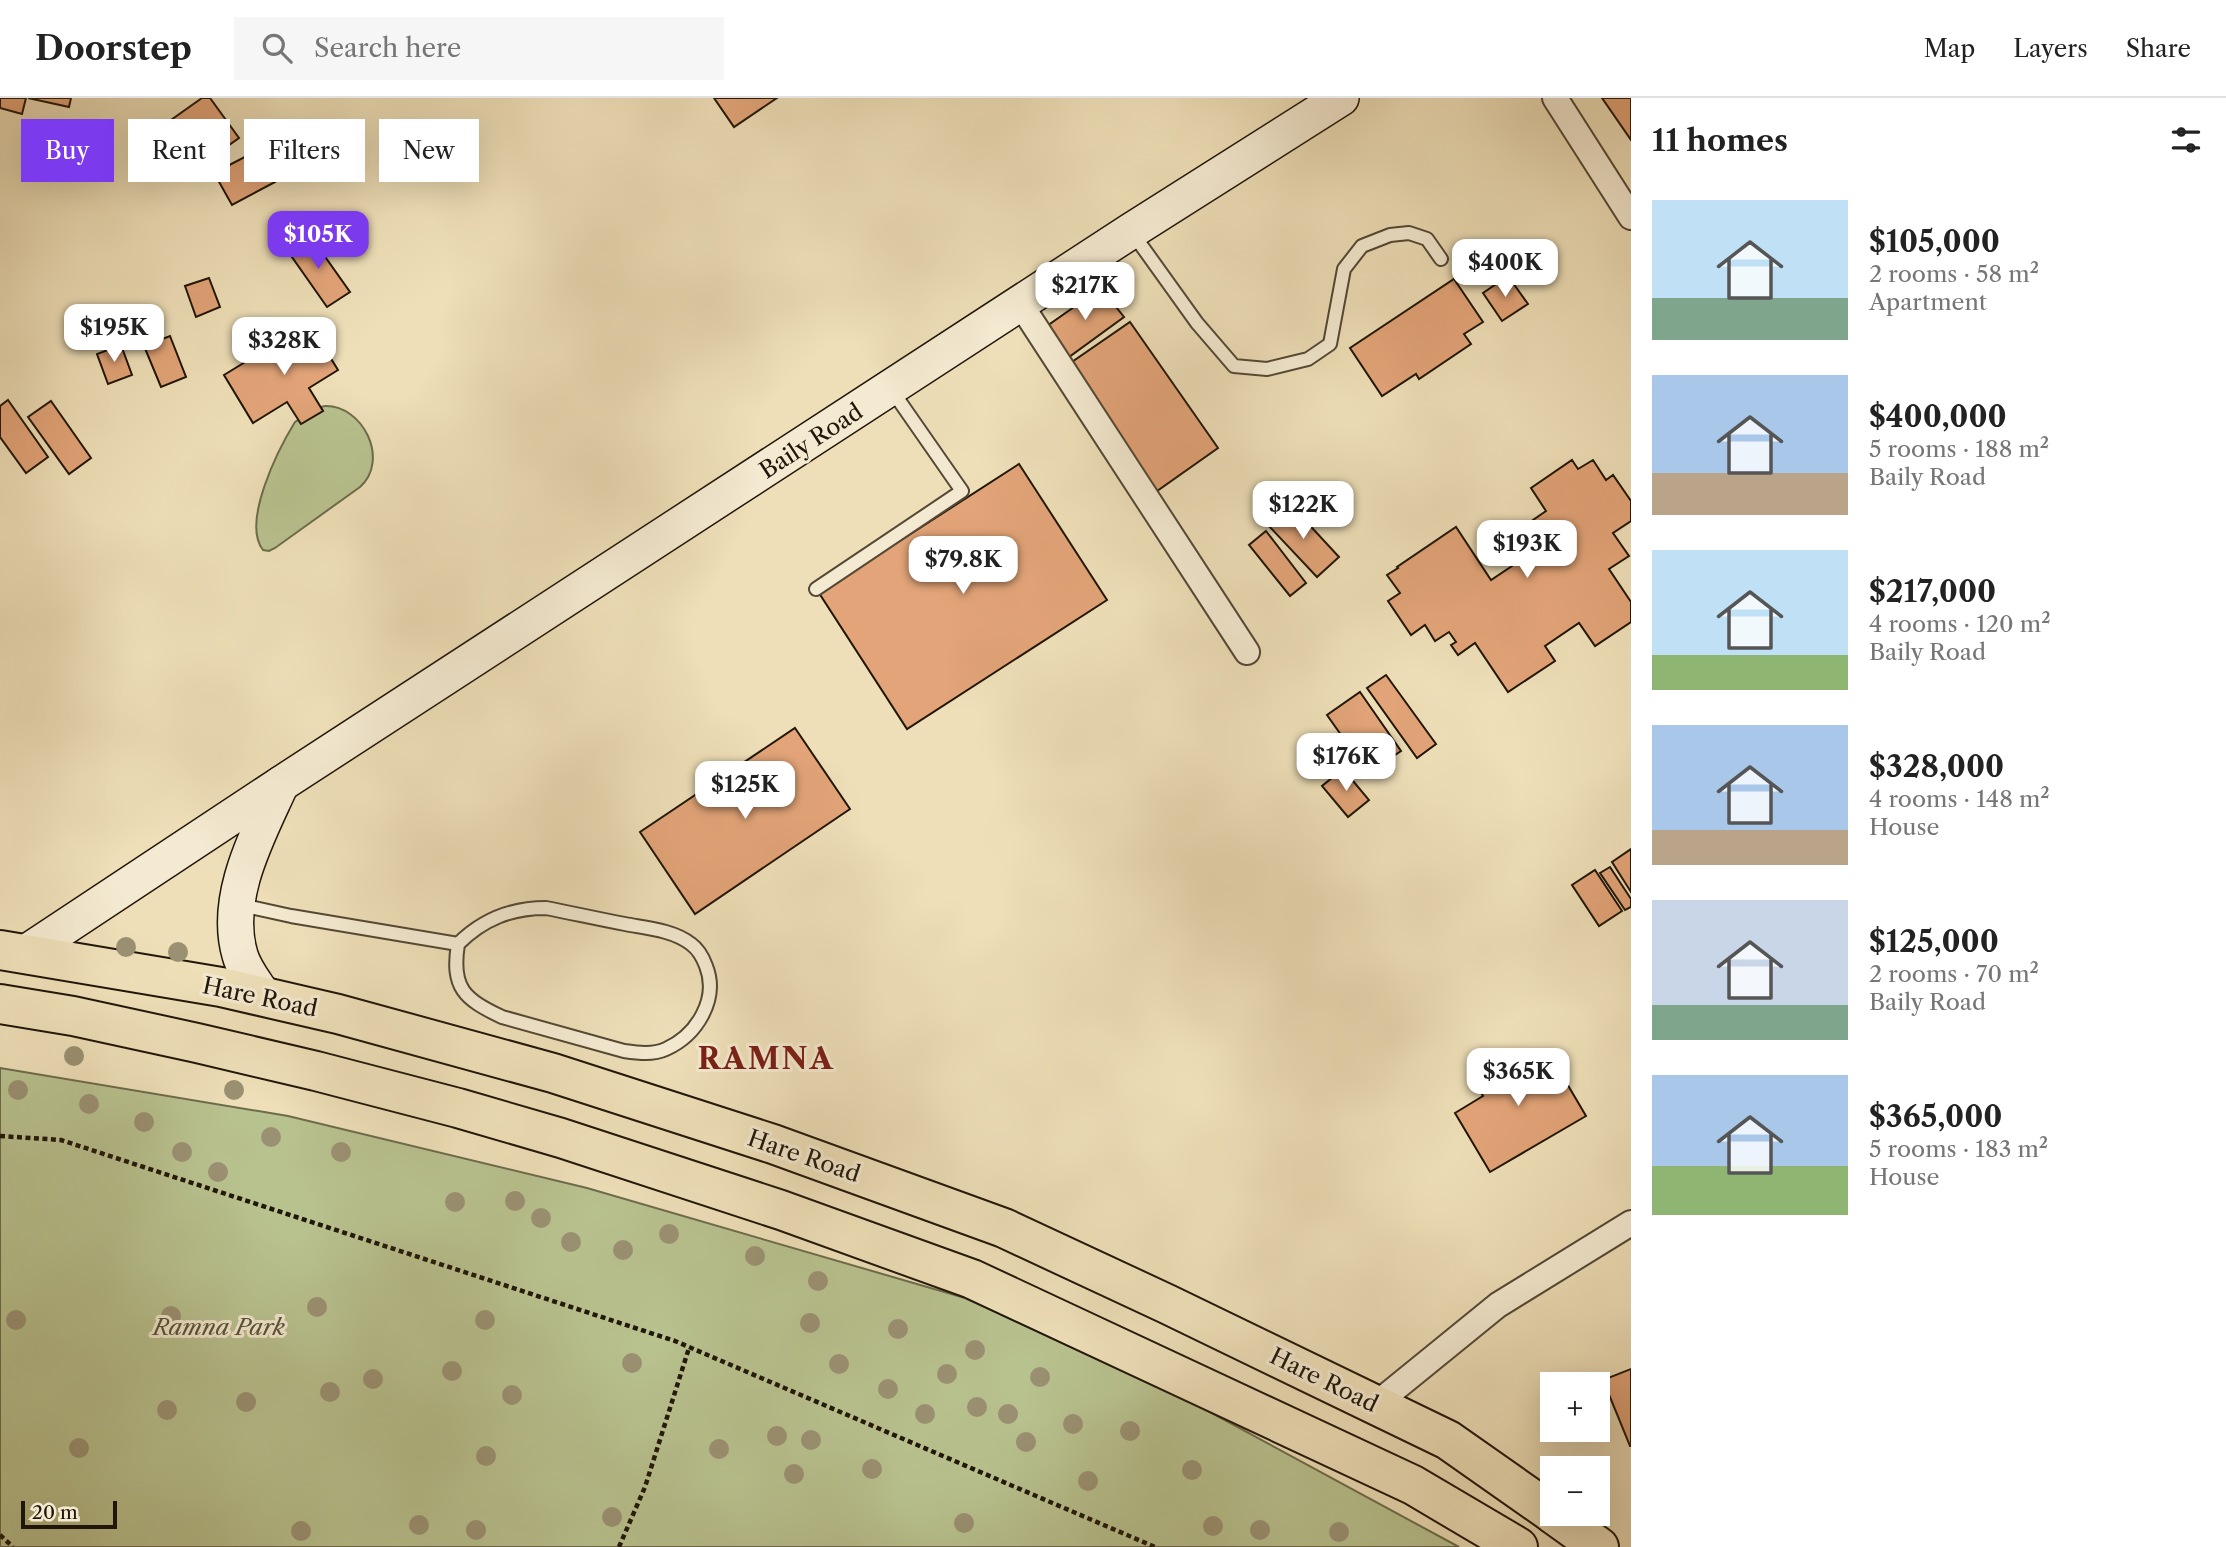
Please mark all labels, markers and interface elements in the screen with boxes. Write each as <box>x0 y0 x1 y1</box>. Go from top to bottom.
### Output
search box <box>234 17 724 80</box>
text: Doorstep <box>35 28 192 69</box>
icon: search <box>258 29 296 67</box>
text: Search here <box>314 32 461 64</box>
text: Map <box>1924 34 1975 63</box>
text: Layers <box>2013 34 2088 63</box>
text: Share <box>2126 34 2191 63</box>
chip: Buy <box>21 119 114 182</box>
chip: Rent <box>128 119 230 182</box>
chip: Filters <box>244 119 365 182</box>
chip: New <box>379 119 479 182</box>
icon: filters <box>2167 121 2205 159</box>
text: 11 homes <box>1652 122 1788 159</box>
pin: $105K <box>269 212 367 271</box>
text: $105K <box>284 220 352 248</box>
text: $105,000 <box>1869 223 2000 260</box>
icon: home <box>1708 228 1792 312</box>
pin: $400K <box>1456 240 1554 299</box>
text: $400K <box>1468 248 1542 276</box>
text: 2 rooms · 58 m² <box>1869 260 2039 288</box>
pin: $217K <box>1036 262 1134 322</box>
text: $217K <box>1051 271 1119 299</box>
text: Apartment <box>1869 288 1987 316</box>
pin: $195K <box>65 304 163 364</box>
text: $195K <box>80 313 148 341</box>
pin: $328K <box>235 317 333 377</box>
text: $328K <box>248 326 320 354</box>
street label: Baily Road <box>754 397 868 485</box>
text: $400,000 <box>1869 398 2007 435</box>
icon: home <box>1708 403 1792 487</box>
text: 5 rooms · 188 m² <box>1869 435 2049 463</box>
text: Baily Road <box>1869 463 1986 491</box>
pin: $122K <box>1254 482 1352 541</box>
text: $122K <box>1269 490 1337 518</box>
pin: $193K <box>1478 520 1576 580</box>
text: $193K <box>1493 529 1561 557</box>
pin: $79.8K <box>906 536 1020 596</box>
text: $79.8K <box>925 545 1001 573</box>
text: $217,000 <box>1869 573 1996 610</box>
icon: home <box>1708 578 1792 662</box>
text: 4 rooms · 120 m² <box>1869 610 2051 638</box>
text: Baily Road <box>1869 638 1986 666</box>
pin: $176K <box>1297 734 1395 793</box>
text: $176K <box>1313 742 1379 770</box>
text: $328,000 <box>1869 748 2004 785</box>
icon: home <box>1708 753 1792 837</box>
pin: $125K <box>696 762 794 821</box>
text: $125K <box>711 770 779 798</box>
text: 4 rooms · 148 m² <box>1869 785 2050 813</box>
text: House <box>1869 813 1939 841</box>
text: $125,000 <box>1869 923 1999 960</box>
icon: home <box>1708 928 1792 1012</box>
text: 2 rooms · 70 m² <box>1869 960 2039 988</box>
street label: Hare Road <box>200 971 320 1023</box>
text: Baily Road <box>1869 988 1986 1016</box>
district label: RAMNA <box>697 1040 835 1077</box>
pin: $365K <box>1469 1048 1567 1108</box>
text: $365K <box>1483 1057 1553 1085</box>
text: $365,000 <box>1869 1098 2002 1135</box>
icon: home <box>1708 1103 1792 1187</box>
street label: Hare Road <box>744 1124 864 1188</box>
text: 5 rooms · 183 m² <box>1869 1135 2048 1163</box>
text: House <box>1869 1163 1939 1191</box>
park label: Ramna Park <box>151 1313 285 1341</box>
street label: Hare Road <box>1265 1342 1383 1418</box>
map controls <box>1540 1372 1610 1526</box>
button: + <box>1540 1372 1610 1442</box>
button: − <box>1540 1456 1610 1526</box>
scale bar <box>21 1498 117 1530</box>
text: 20 m <box>32 1501 78 1524</box>

